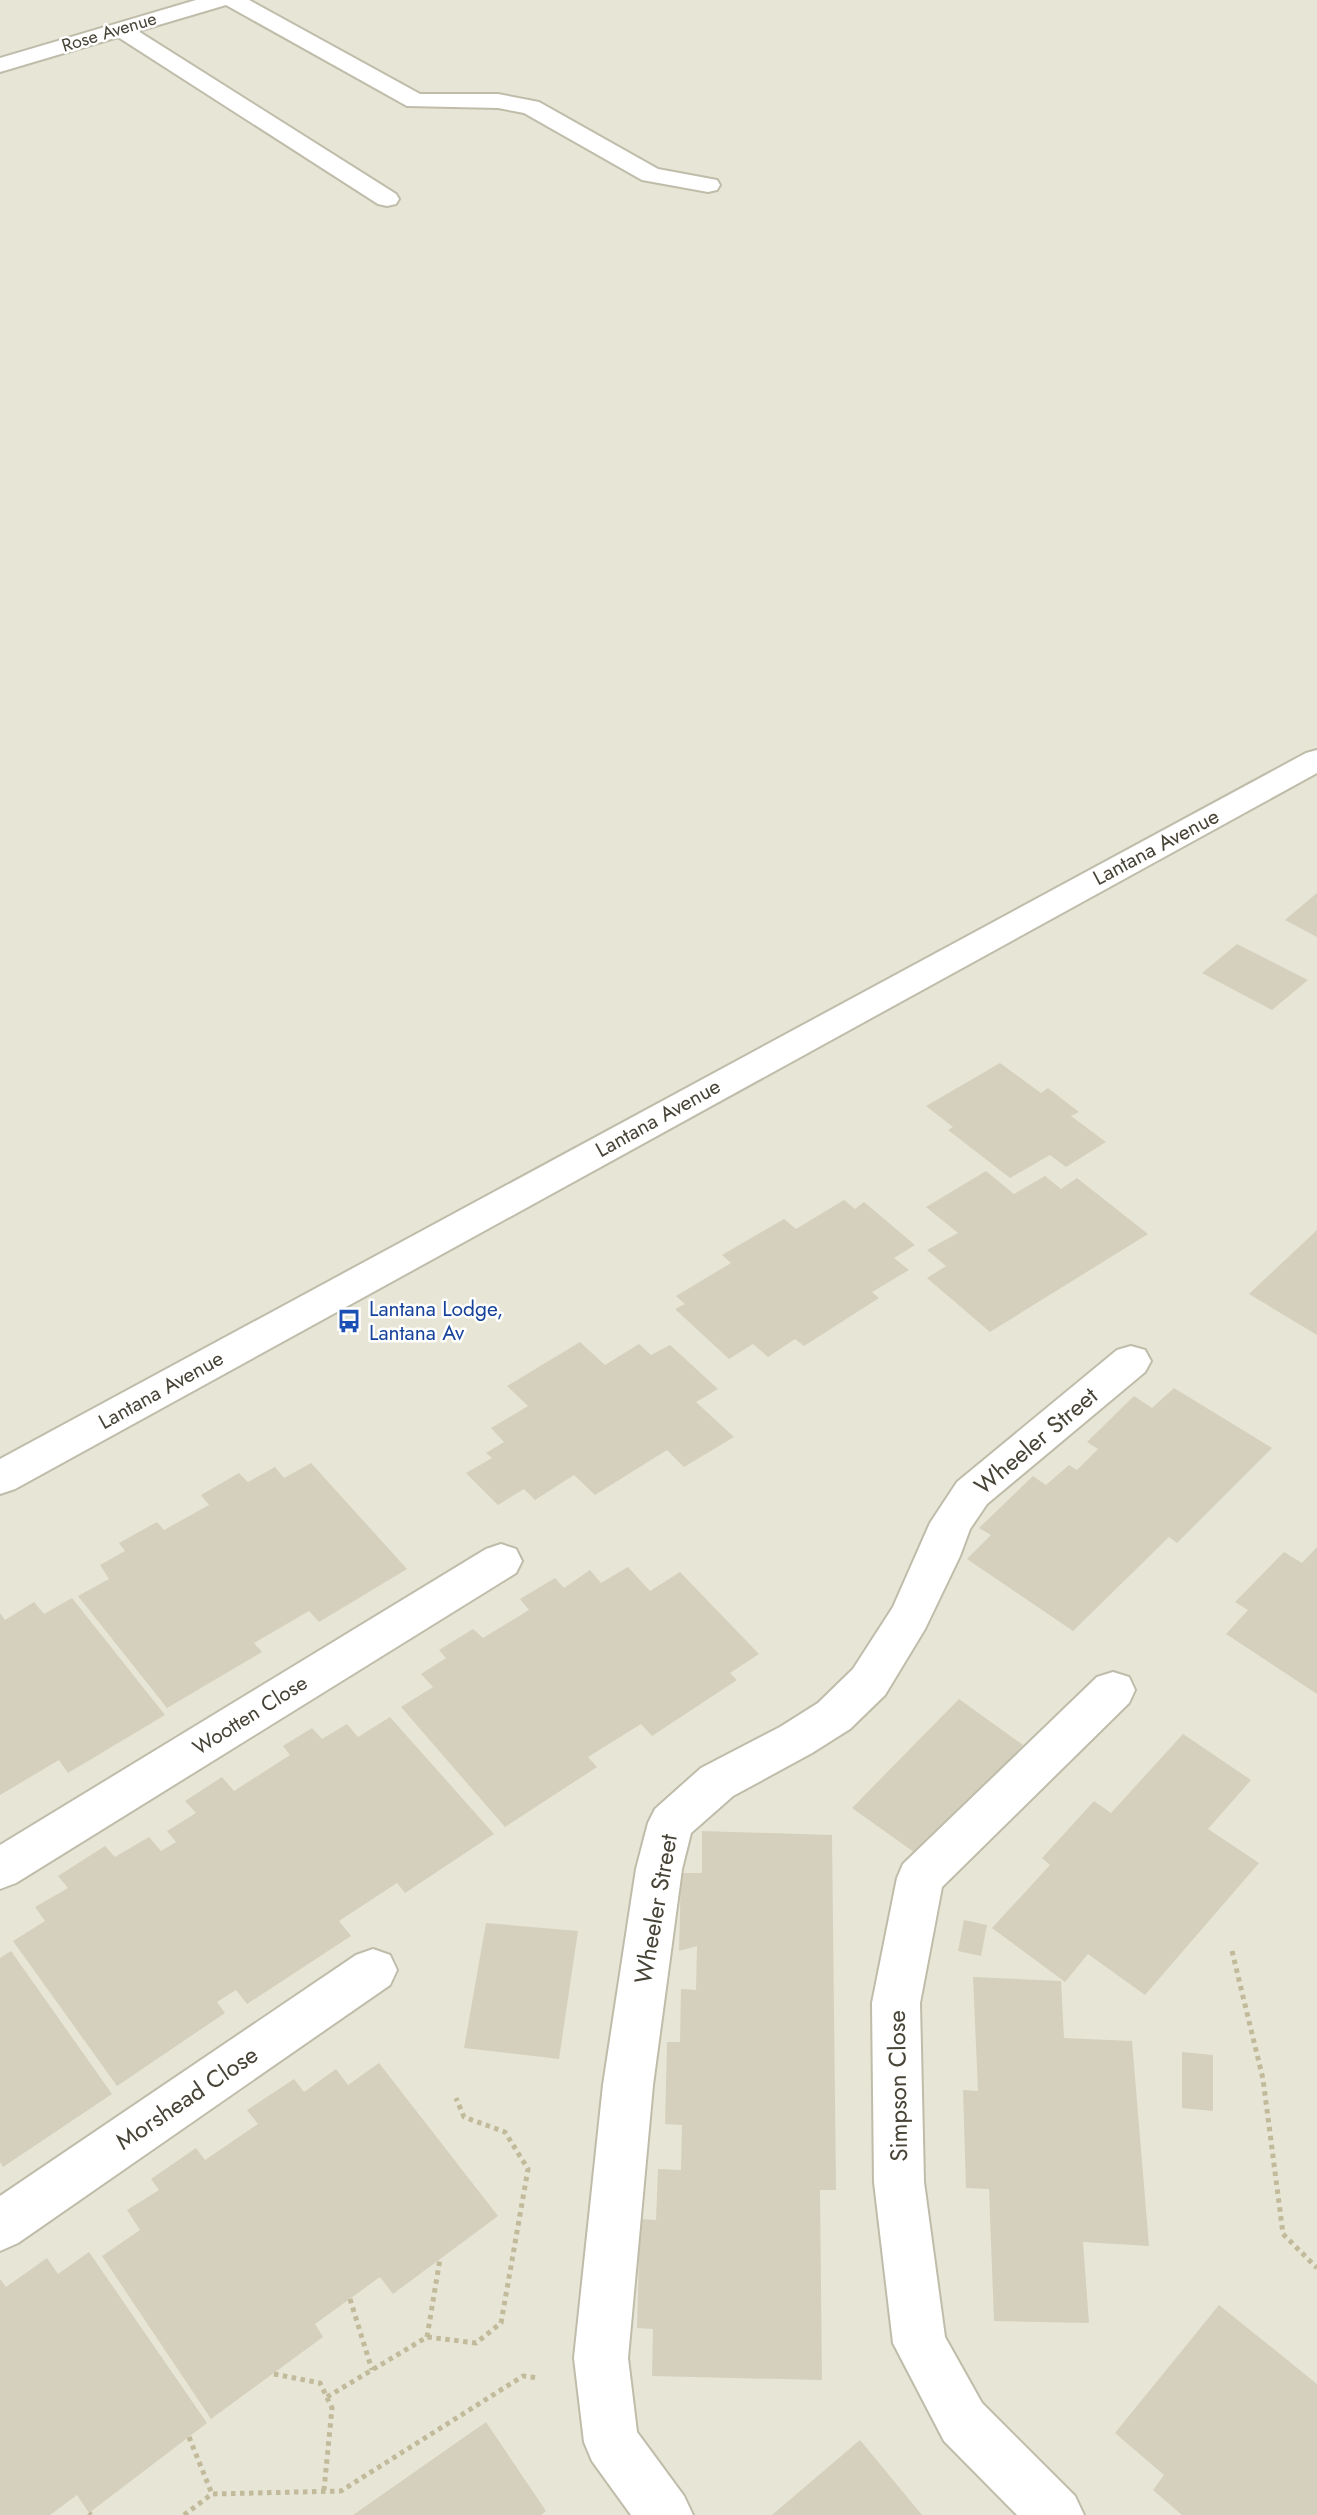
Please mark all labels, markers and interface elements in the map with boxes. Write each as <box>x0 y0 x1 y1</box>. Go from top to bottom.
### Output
street label: Rose Avenue <box>58 5 160 59</box>
street label: Lantana Avenue <box>1088 801 1224 893</box>
street label: Lantana Avenue <box>590 1071 726 1165</box>
place label: Lantana Lodge, Lantana Av <box>369 1294 503 1348</box>
bus stop icon: Lantana Lodge, Lantana Av <box>335 1307 363 1335</box>
street label: Lantana Avenue <box>93 1343 229 1437</box>
street label: Wheeler Street <box>966 1378 1105 1503</box>
street label: Wootten Close <box>187 1668 313 1762</box>
street label: Wheeler Street <box>625 1831 686 1987</box>
street label: Simpson Close <box>879 2010 916 2162</box>
street label: Morshead Close <box>109 2037 265 2158</box>

